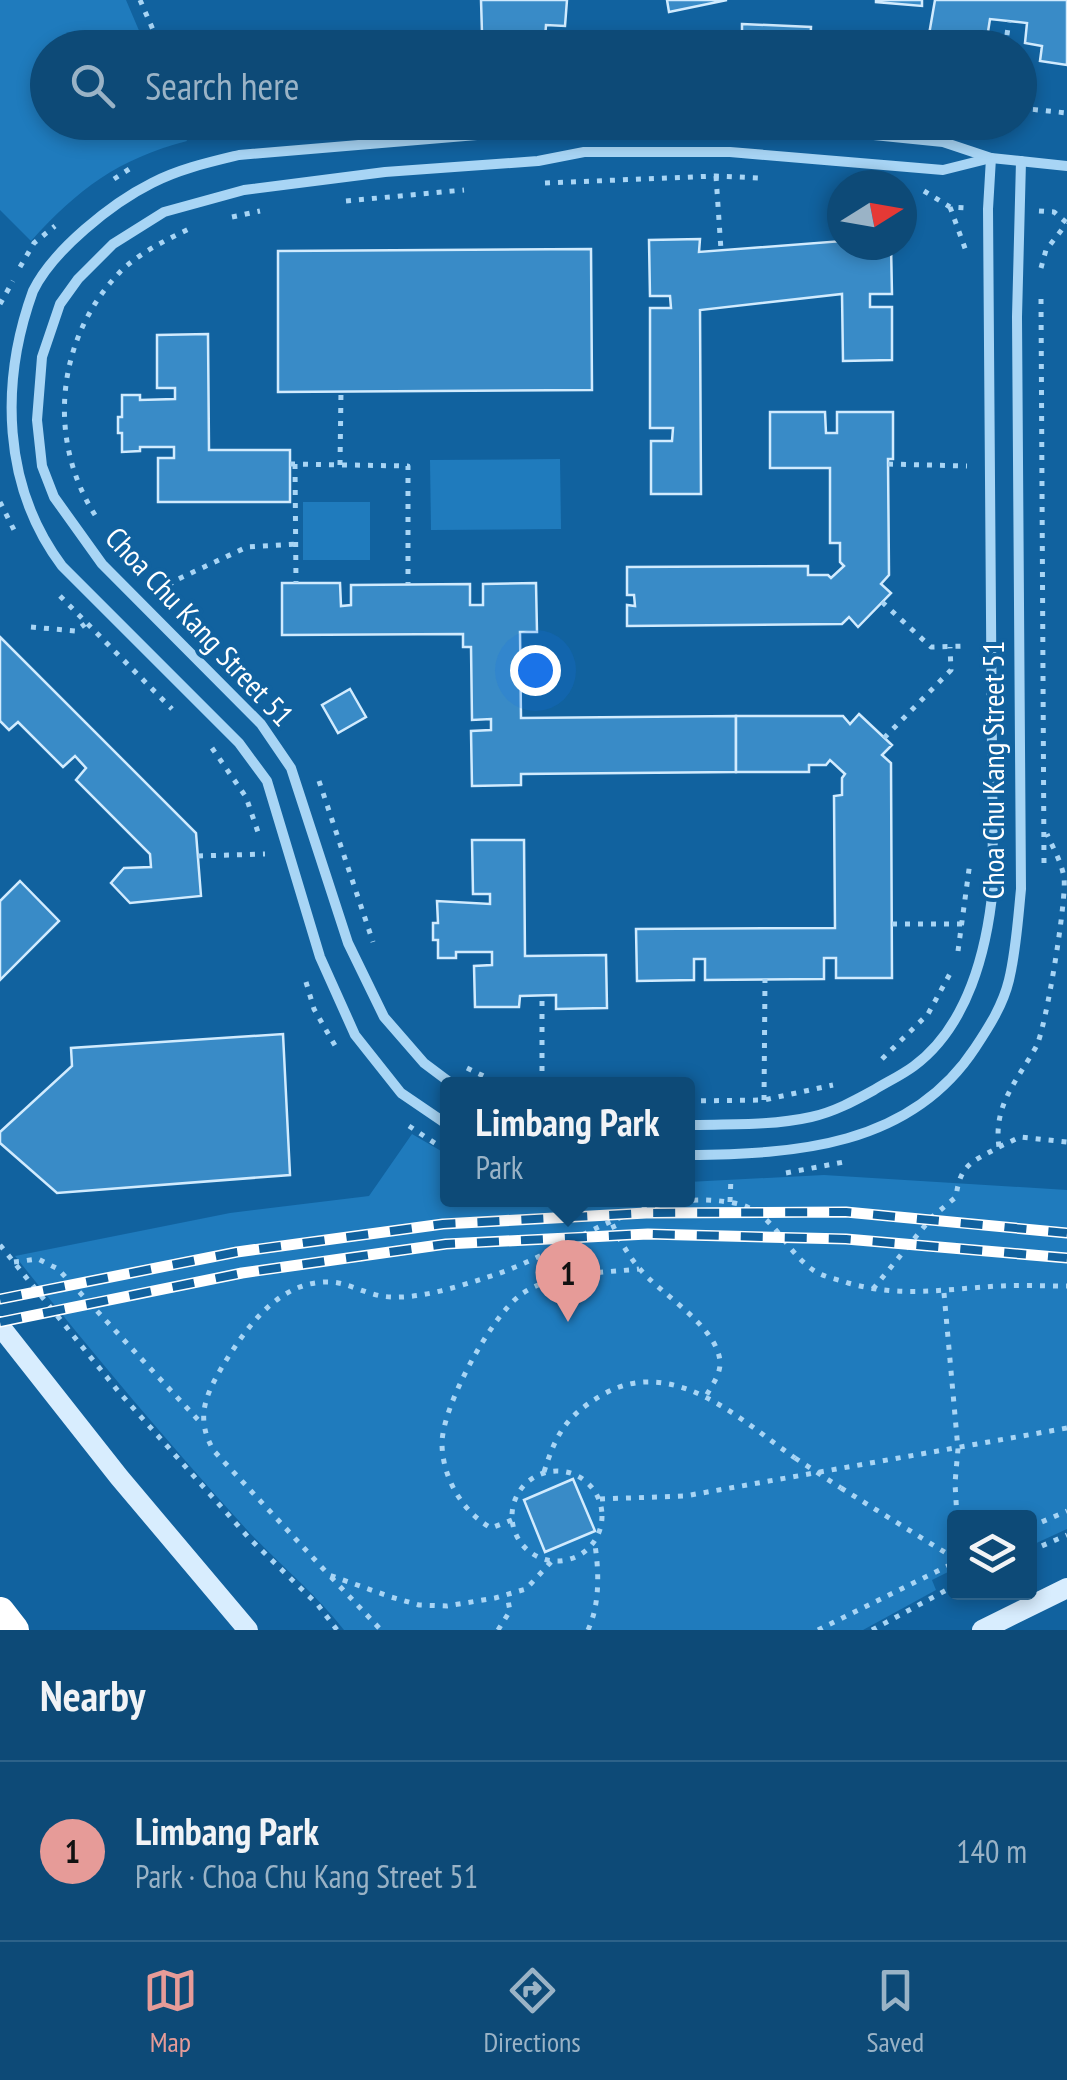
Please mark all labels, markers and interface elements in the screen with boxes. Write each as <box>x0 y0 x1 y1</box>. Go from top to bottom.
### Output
search box <box>30 30 1037 140</box>
icon: search <box>65 58 120 113</box>
text: Search here <box>145 61 299 110</box>
north arrow <box>827 170 917 260</box>
street label: Choa Chu Kang Street 51 <box>98 518 303 734</box>
street label: Choa Chu Kang Street 51 <box>973 641 1012 899</box>
your location <box>510 645 561 696</box>
popup <box>440 1077 695 1207</box>
text: Limbang Park <box>476 1097 659 1146</box>
text: Park <box>476 1146 523 1188</box>
pin: 1 <box>536 1240 600 1322</box>
map controls <box>947 1510 1037 1600</box>
button: layers <box>947 1510 1037 1600</box>
text: Nearby <box>40 1668 145 1723</box>
text: Limbang Park <box>135 1806 319 1855</box>
text: 1 <box>65 1830 80 1872</box>
text: 140 m <box>956 1830 1027 1872</box>
text: Park · Choa Chu Kang Street 51 <box>135 1855 478 1897</box>
tab: Map <box>143 1963 198 2060</box>
tab: Directions <box>483 1963 581 2060</box>
tab: Saved <box>866 1963 924 2060</box>

